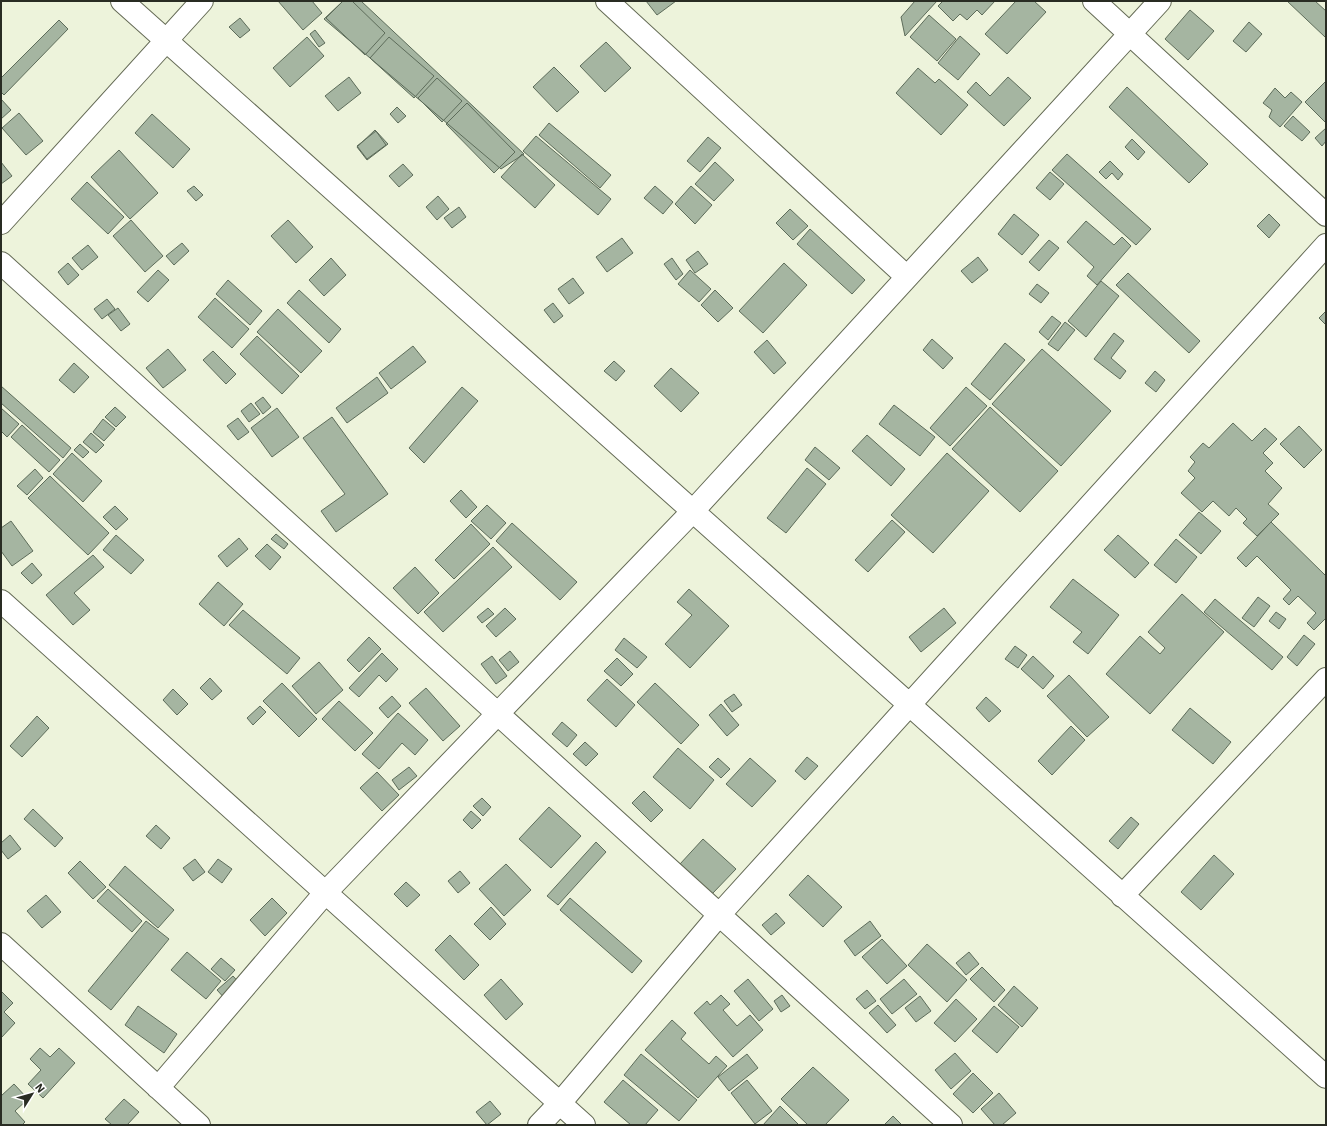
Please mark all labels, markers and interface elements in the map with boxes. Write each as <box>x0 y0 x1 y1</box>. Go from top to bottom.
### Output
north arrow <box>12 1074 52 1114</box>
text: N <box>32 1081 48 1095</box>

